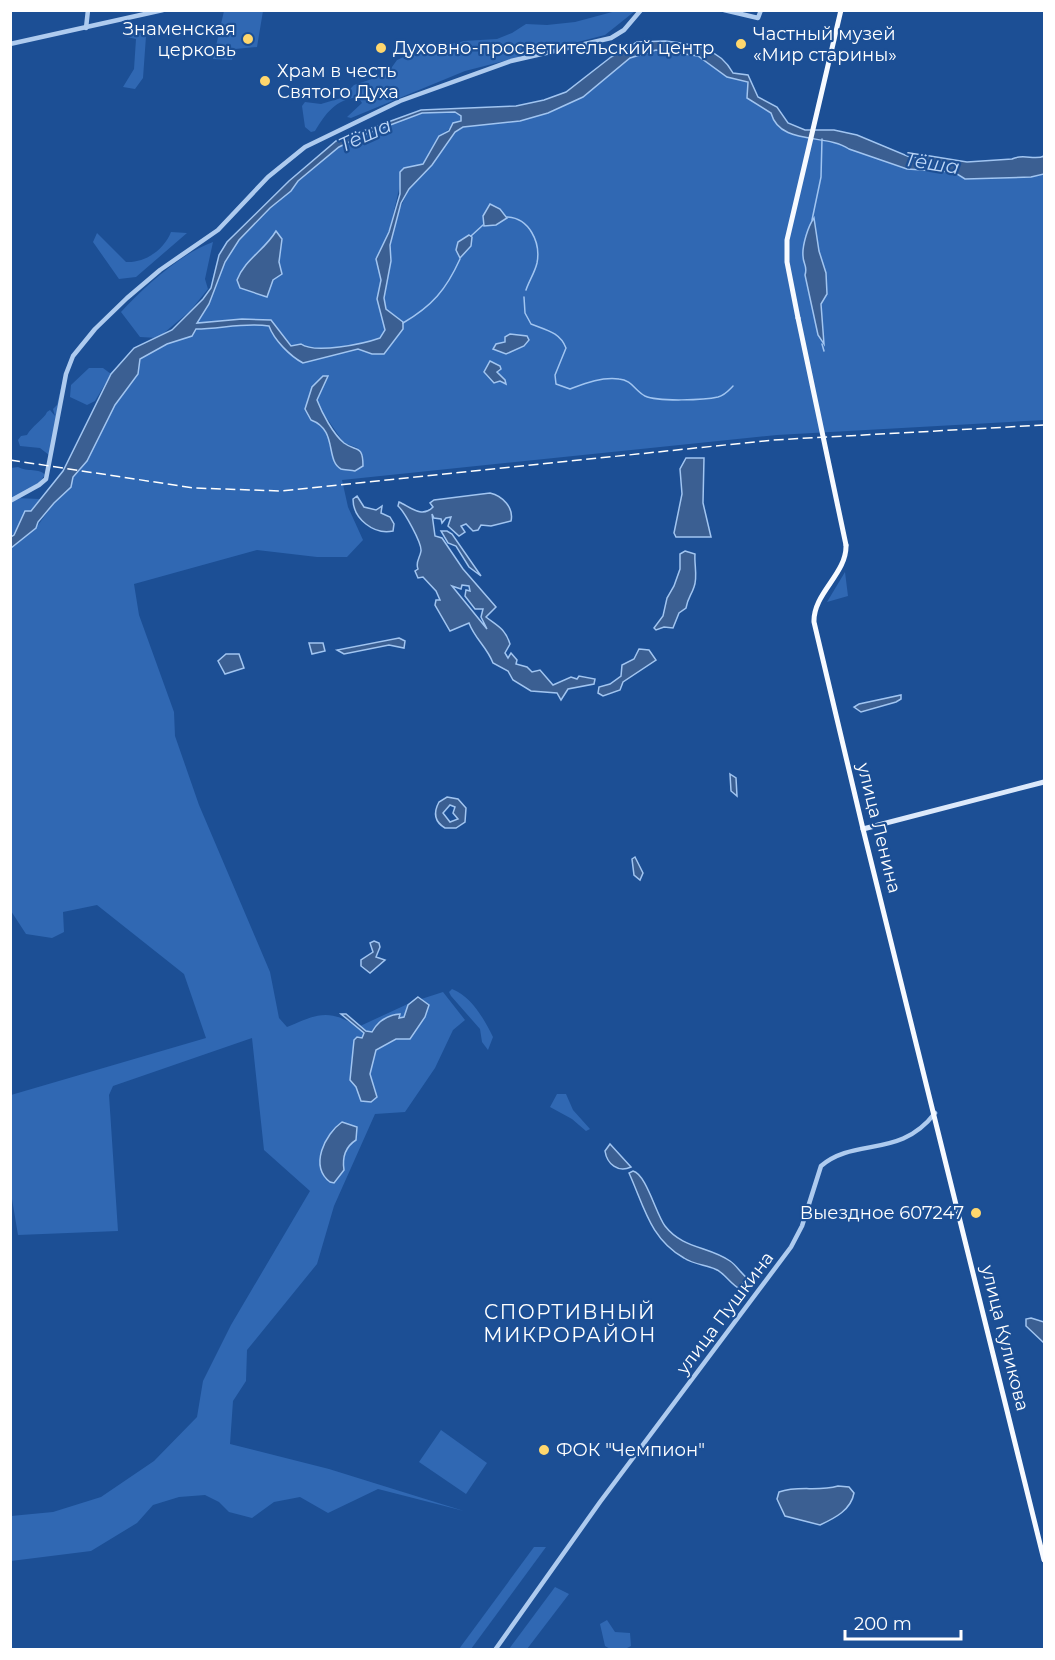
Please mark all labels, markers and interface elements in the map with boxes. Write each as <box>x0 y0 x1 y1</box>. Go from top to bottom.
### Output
place label: Знаменская церковь <box>123 18 236 61</box>
place label: Частный музей «Мир старины» <box>753 23 897 66</box>
marker: Знаменская церковь <box>241 32 255 46</box>
place label: Духовно-просветительский центр <box>393 37 714 59</box>
marker: Частный музей «Мир старины» <box>734 37 748 51</box>
marker: Духовно-просветительский центр <box>374 41 388 55</box>
place label: Храм в честь Святого Духа <box>277 60 399 103</box>
marker: Храм в честь Святого Духа <box>258 74 272 88</box>
water label: Тёша <box>335 113 395 157</box>
water label: Тёша <box>903 147 961 179</box>
street label: улица Ленина <box>852 760 906 895</box>
place label: Выездное 607247 <box>800 1202 964 1224</box>
marker: Выездное 607247 <box>969 1206 983 1220</box>
street label: улица Пушкина <box>671 1247 778 1380</box>
street label: улица Куликова <box>976 1262 1034 1413</box>
district label: СПОРТИВНЫЙ МИКРОРАЙОН <box>483 1300 657 1347</box>
place label: ФОК "Чемпион" <box>556 1439 705 1461</box>
marker: ФОК "Чемпион" <box>537 1443 551 1457</box>
scale bar <box>845 1603 960 1641</box>
text: 200 m <box>854 1613 912 1635</box>

